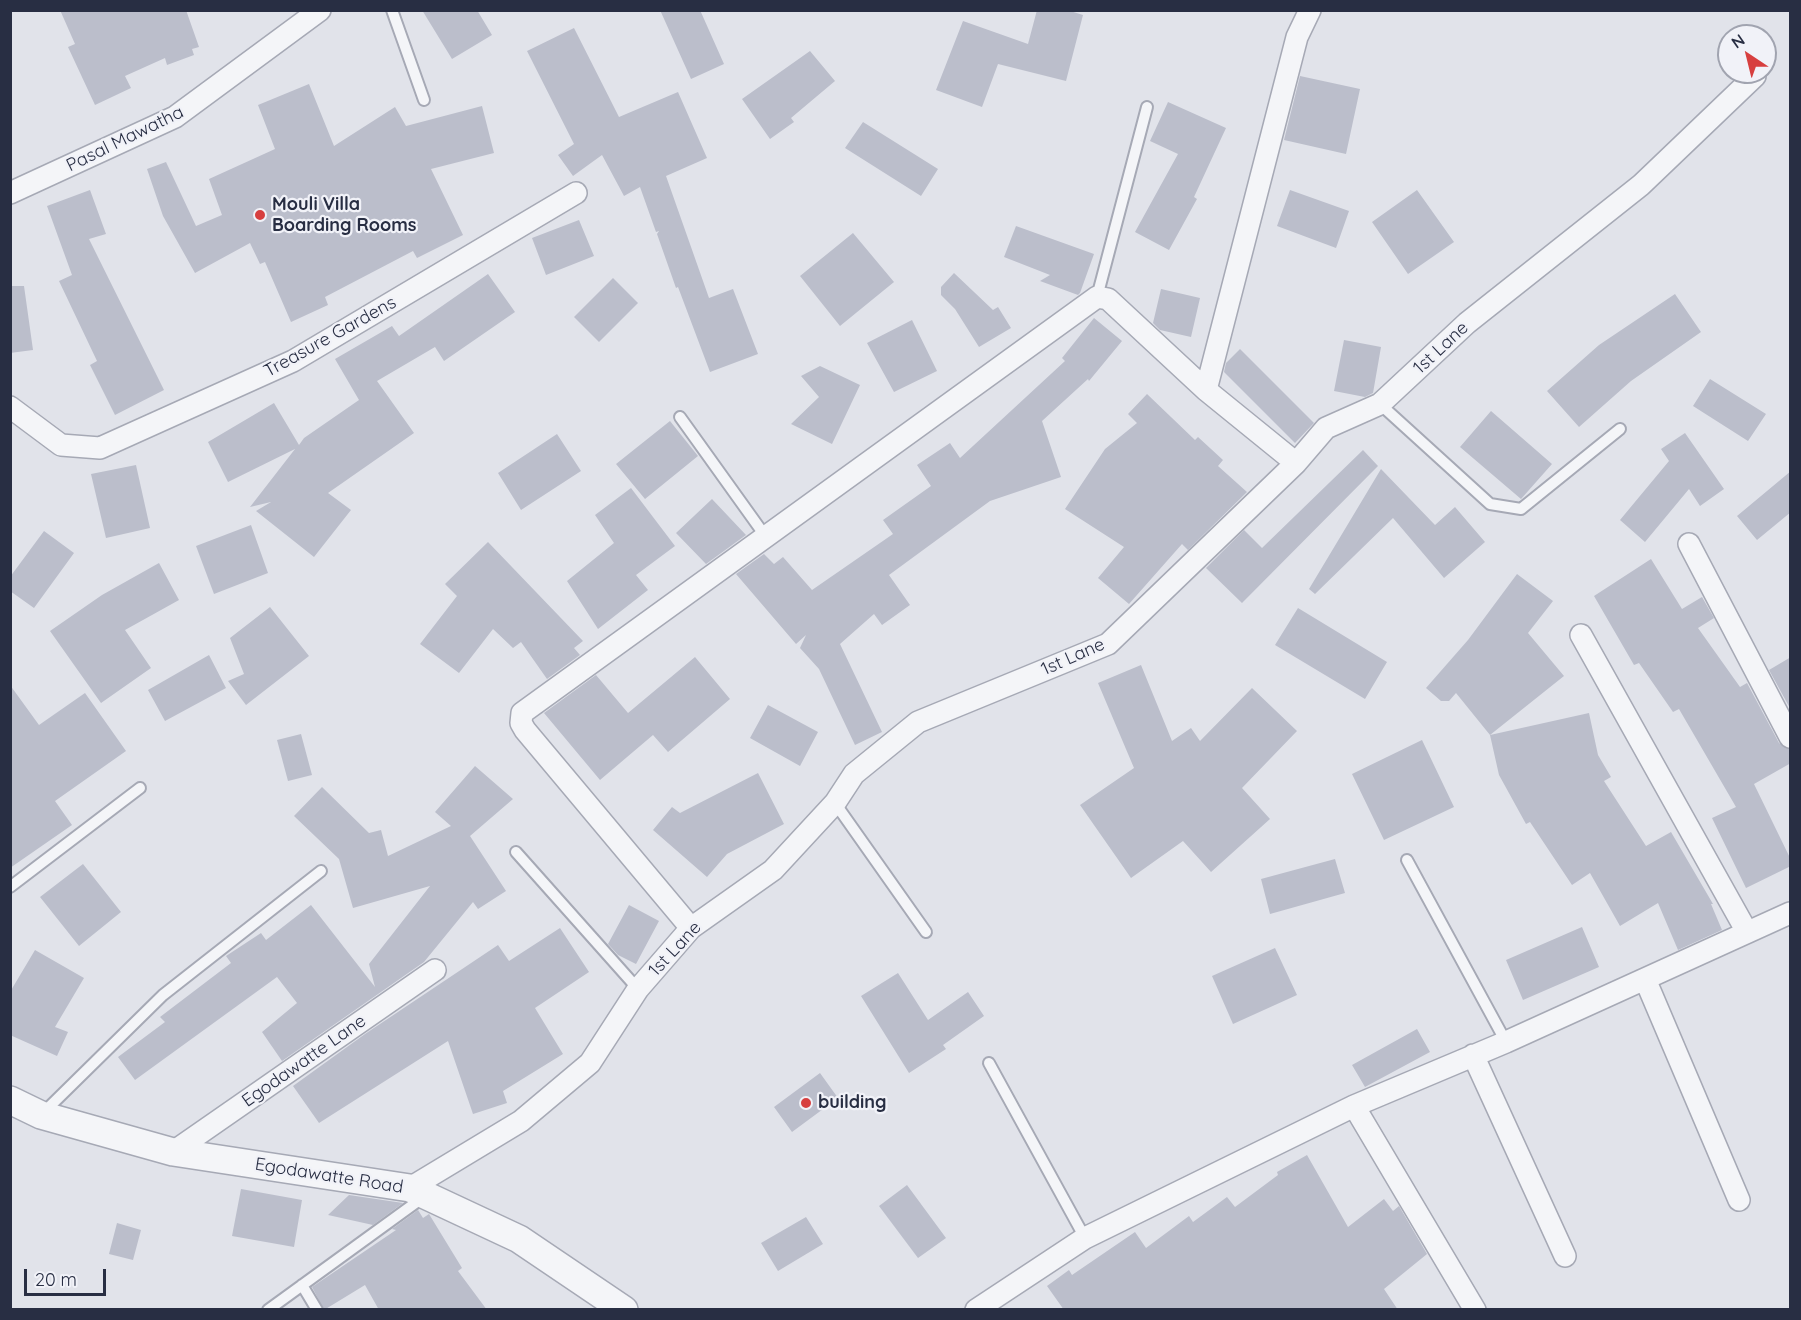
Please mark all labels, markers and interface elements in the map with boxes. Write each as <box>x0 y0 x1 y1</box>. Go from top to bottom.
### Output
north arrow <box>1717 24 1777 84</box>
text: N <box>1727 29 1748 52</box>
street label: Pasal Mawatha <box>63 101 187 177</box>
place label: Mouli Villa Boarding Rooms <box>272 194 417 236</box>
marker: Mouli Villa Boarding Rooms <box>253 208 267 222</box>
street label: Treasure Gardens <box>260 292 400 382</box>
street label: 1st Lane <box>1409 317 1473 379</box>
street label: 1st Lane <box>1038 633 1108 681</box>
street label: 1st Lane <box>644 917 706 981</box>
street label: Egodawatte Lane <box>238 1010 370 1112</box>
place label: building <box>818 1092 887 1114</box>
marker: building <box>799 1096 813 1110</box>
street label: Egodawatte Road <box>253 1154 405 1198</box>
scale bar <box>27 1257 110 1295</box>
text: 20 m <box>35 1268 77 1291</box>

